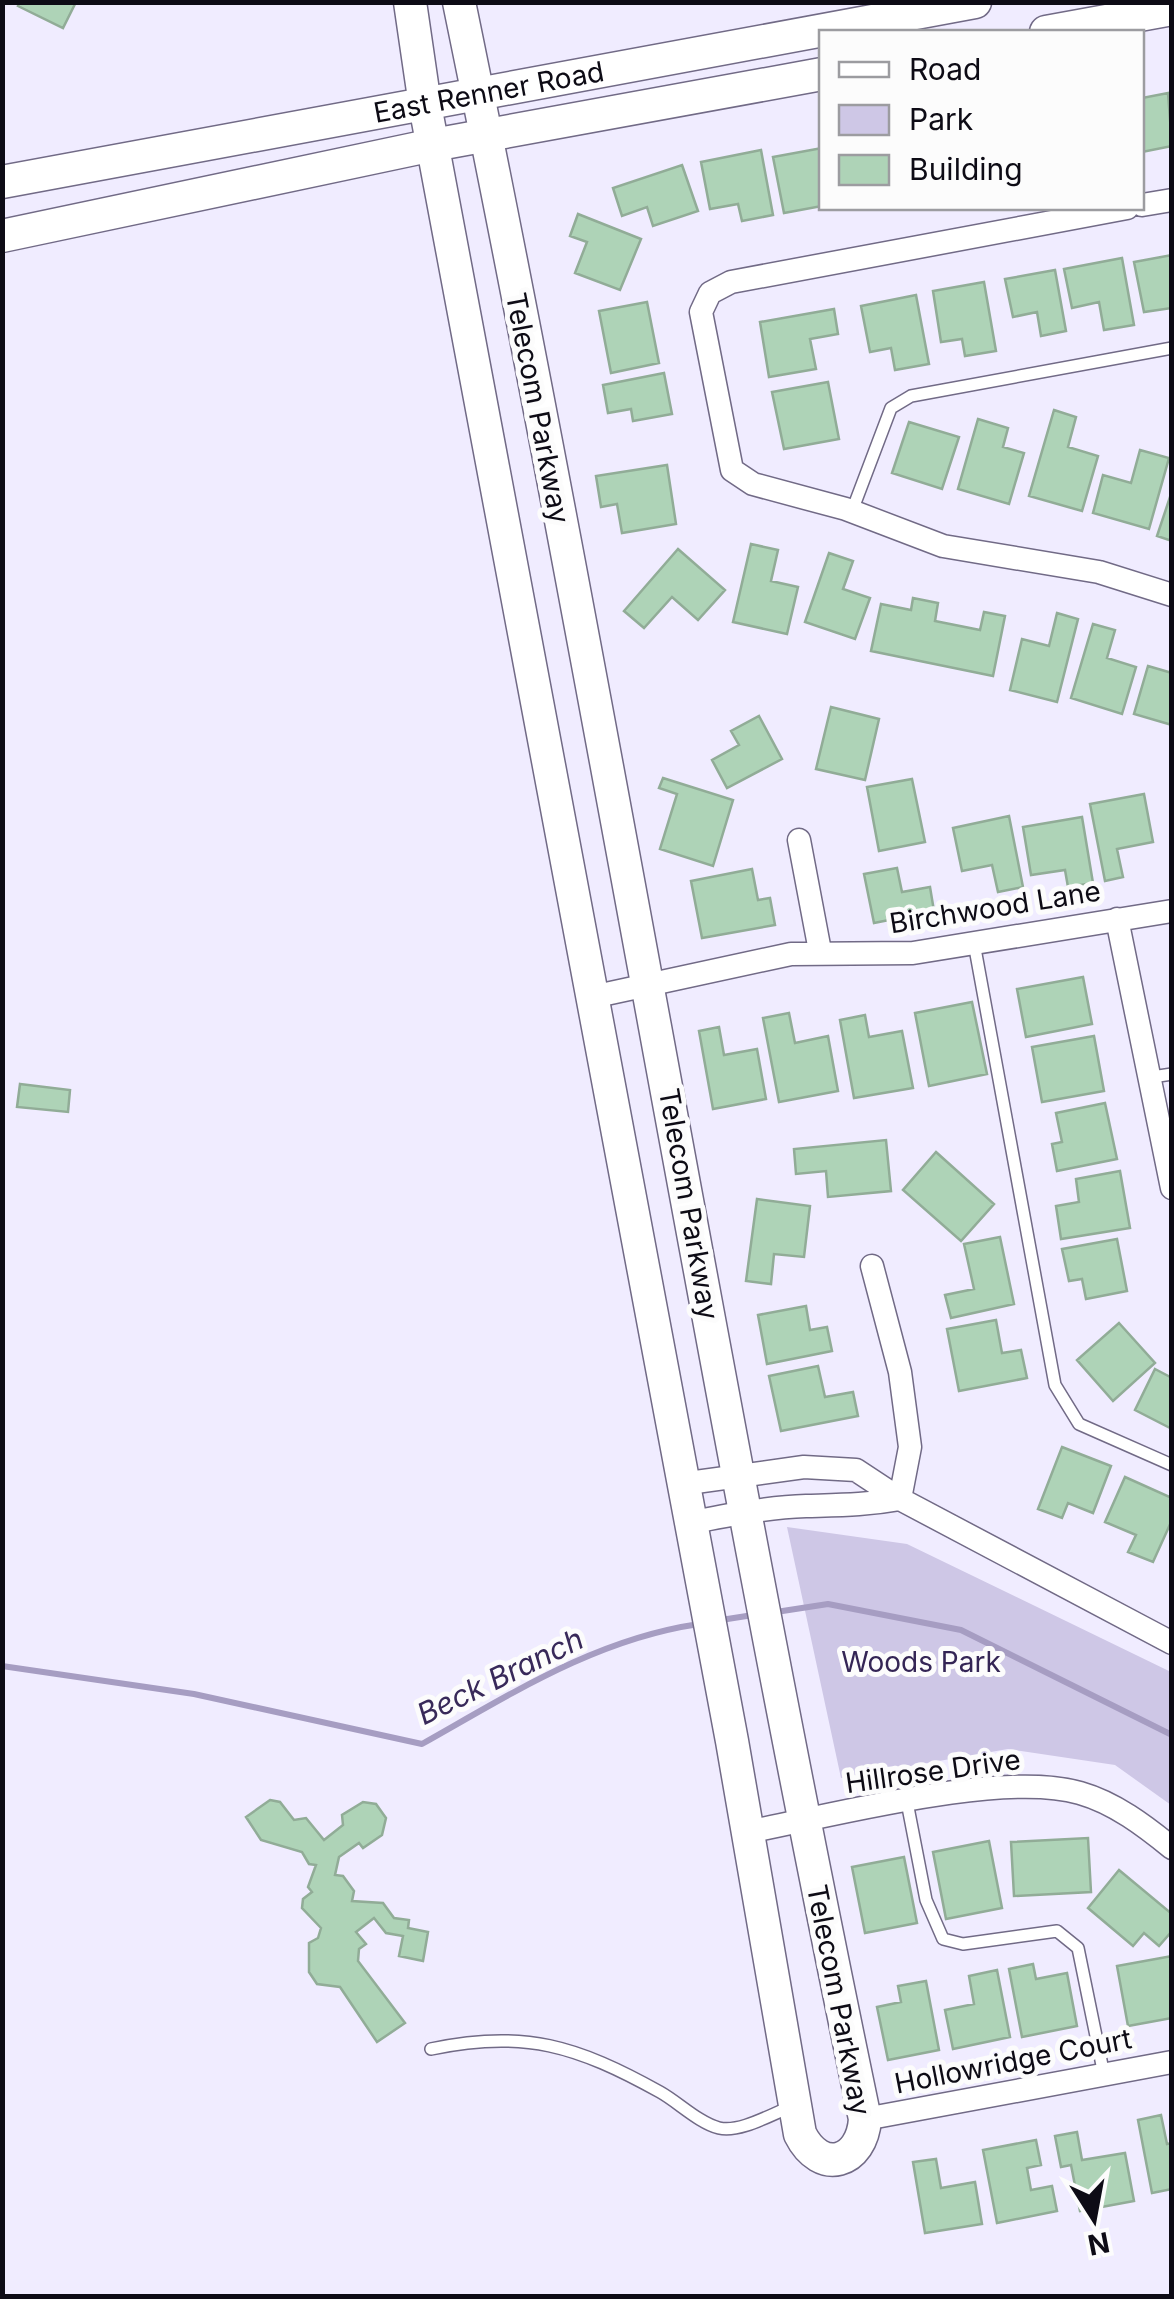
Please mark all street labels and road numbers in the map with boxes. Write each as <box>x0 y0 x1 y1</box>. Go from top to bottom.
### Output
street label: East Renner Road <box>371 54 607 130</box>
street label: Telecom Parkway <box>499 290 577 526</box>
street label: Birchwood Lane <box>887 874 1103 940</box>
street label: Telecom Parkway <box>652 1086 726 1322</box>
street label: Hillrose Drive <box>843 1742 1023 1800</box>
street label: Telecom Parkway <box>800 1882 878 2118</box>
street label: Hollowridge Court <box>892 2021 1134 2101</box>

